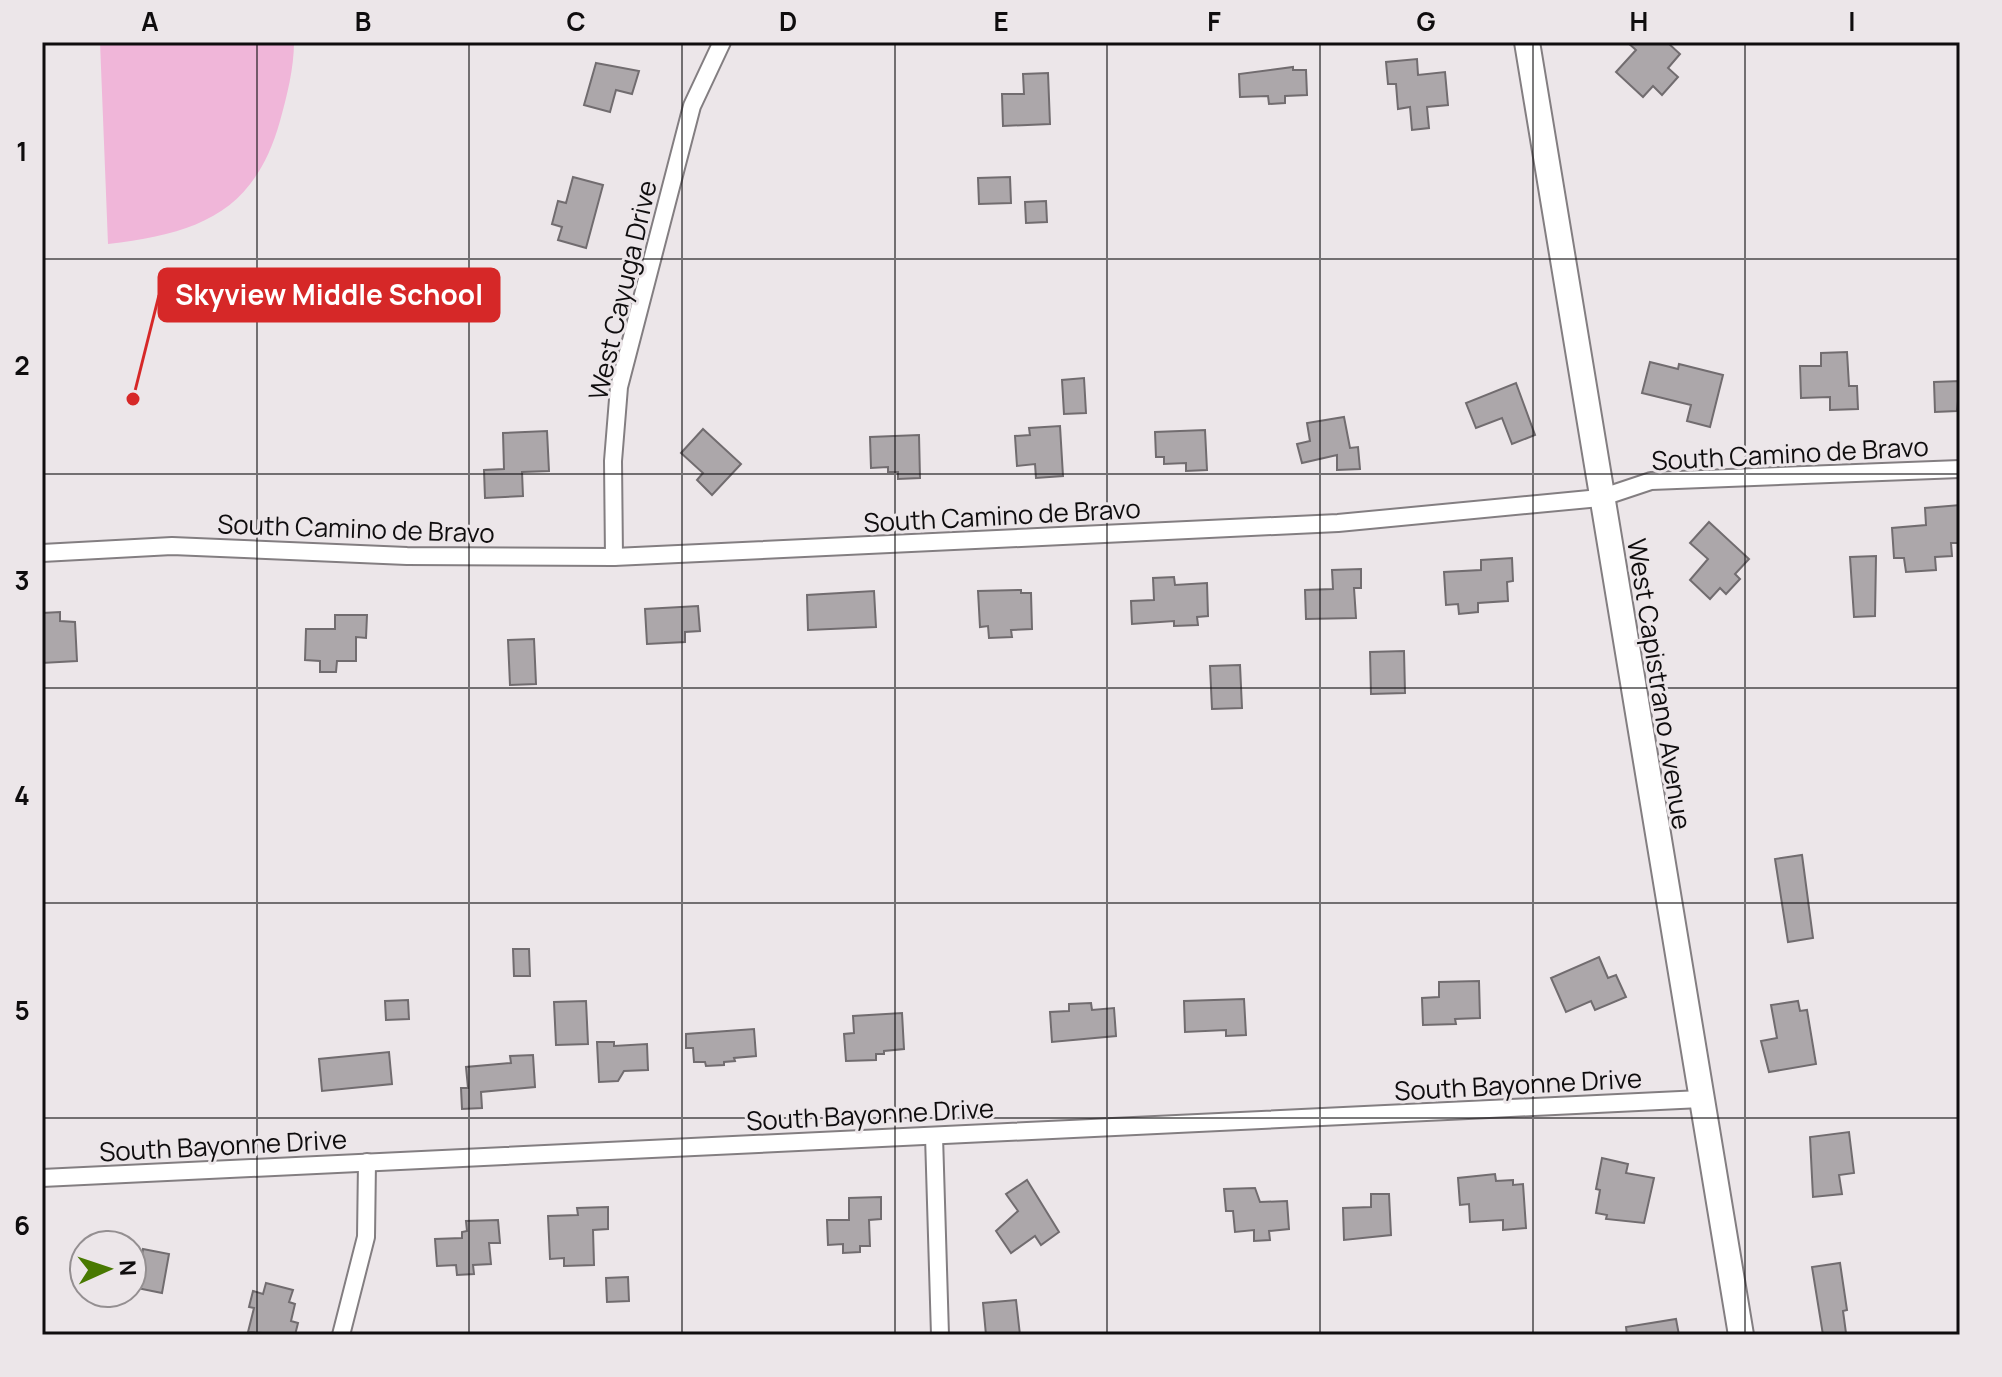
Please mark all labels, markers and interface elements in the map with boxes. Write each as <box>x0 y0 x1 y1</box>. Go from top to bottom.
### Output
text: A <box>141 3 159 39</box>
text: B <box>355 3 371 39</box>
text: C <box>566 3 586 39</box>
text: D <box>779 3 797 39</box>
text: E <box>993 3 1009 39</box>
text: F <box>1207 3 1221 39</box>
text: G <box>1416 3 1436 39</box>
text: H <box>1630 3 1648 39</box>
text: I <box>1848 3 1856 39</box>
text: 1 <box>16 133 28 169</box>
street label: West Cayuga Drive <box>579 177 665 403</box>
callout: Skyview Middle School <box>159 269 499 321</box>
text: Skyview Middle School <box>175 275 483 313</box>
text: 2 <box>14 347 30 383</box>
street label: South Camino de Bravo <box>1650 428 1930 478</box>
street label: South Camino de Bravo <box>862 490 1142 540</box>
street label: South Camino de Bravo <box>217 505 495 551</box>
street label: West Capistrano Avenue <box>1619 536 1701 832</box>
text: 3 <box>14 562 30 598</box>
text: 4 <box>14 777 30 813</box>
text: 5 <box>14 992 30 1028</box>
street label: South Bayonne Drive <box>1393 1060 1643 1108</box>
street label: South Bayonne Drive <box>745 1090 995 1138</box>
street label: South Bayonne Drive <box>98 1121 348 1169</box>
text: 6 <box>14 1207 30 1243</box>
north arrow <box>68 1229 148 1309</box>
text: N <box>113 1259 143 1277</box>

